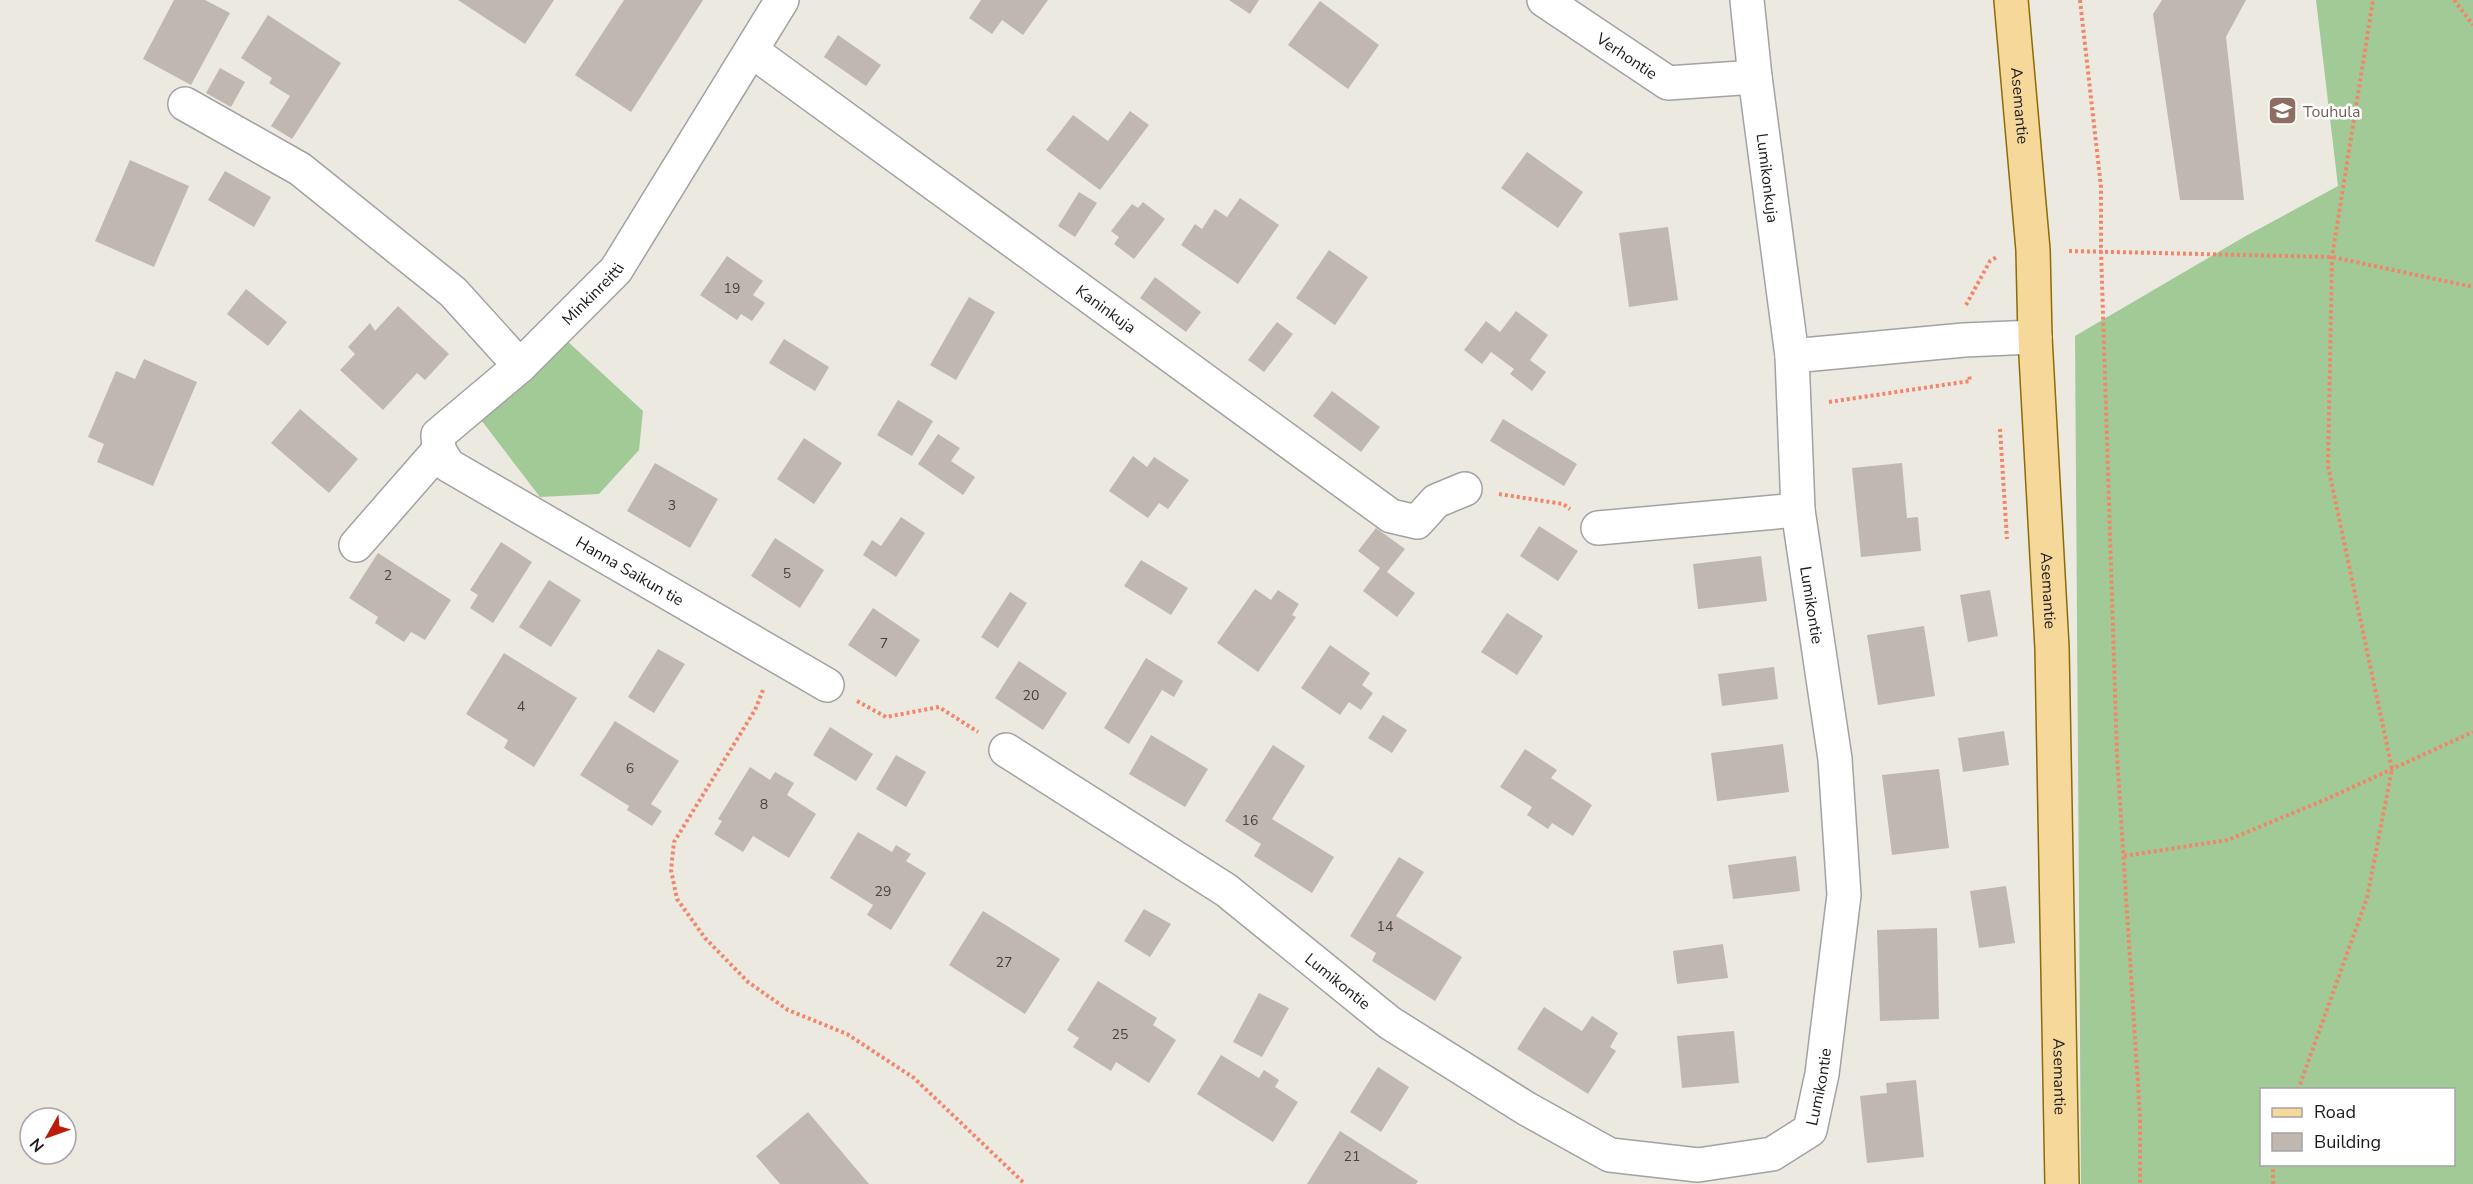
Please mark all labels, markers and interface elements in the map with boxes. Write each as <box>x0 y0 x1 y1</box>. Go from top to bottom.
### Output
street label: Verhontie <box>1591 27 1661 85</box>
street label: Asemantie <box>2005 66 2034 145</box>
school or university icon: Touhula <box>2266 95 2298 127</box>
place label: Touhula <box>2303 101 2361 123</box>
street label: Lumikonkuja <box>1751 132 1783 224</box>
street label: Minkinreitti <box>557 259 630 330</box>
house number: 19 <box>724 279 740 298</box>
street label: Kaninkuja <box>1071 280 1140 339</box>
house number: 3 <box>668 496 676 515</box>
street label: Hanna Saikun tie <box>571 532 688 612</box>
street label: Asemantie <box>2035 552 2061 630</box>
house number: 5 <box>783 564 791 583</box>
street label: Lumikontie <box>1794 565 1828 646</box>
house number: 2 <box>384 566 392 585</box>
house number: 7 <box>880 634 888 653</box>
house number: 20 <box>1023 686 1039 705</box>
house number: 4 <box>517 697 525 716</box>
house number: 6 <box>626 759 634 778</box>
house number: 8 <box>760 795 768 814</box>
house number: 16 <box>1242 811 1258 830</box>
house number: 29 <box>875 882 891 901</box>
house number: 14 <box>1377 917 1393 936</box>
street label: Lumikontie <box>1300 948 1375 1015</box>
house number: 27 <box>996 953 1012 972</box>
house number: 25 <box>1112 1025 1128 1044</box>
street label: Asemantie <box>2047 1038 2071 1115</box>
street label: Lumikontie <box>1801 1047 1837 1128</box>
legend <box>2260 1088 2455 1166</box>
text: Road <box>2314 1100 2356 1124</box>
north arrow <box>18 1106 78 1166</box>
text: Building <box>2314 1130 2381 1154</box>
text: N <box>25 1133 50 1157</box>
house number: 21 <box>1344 1147 1360 1166</box>

